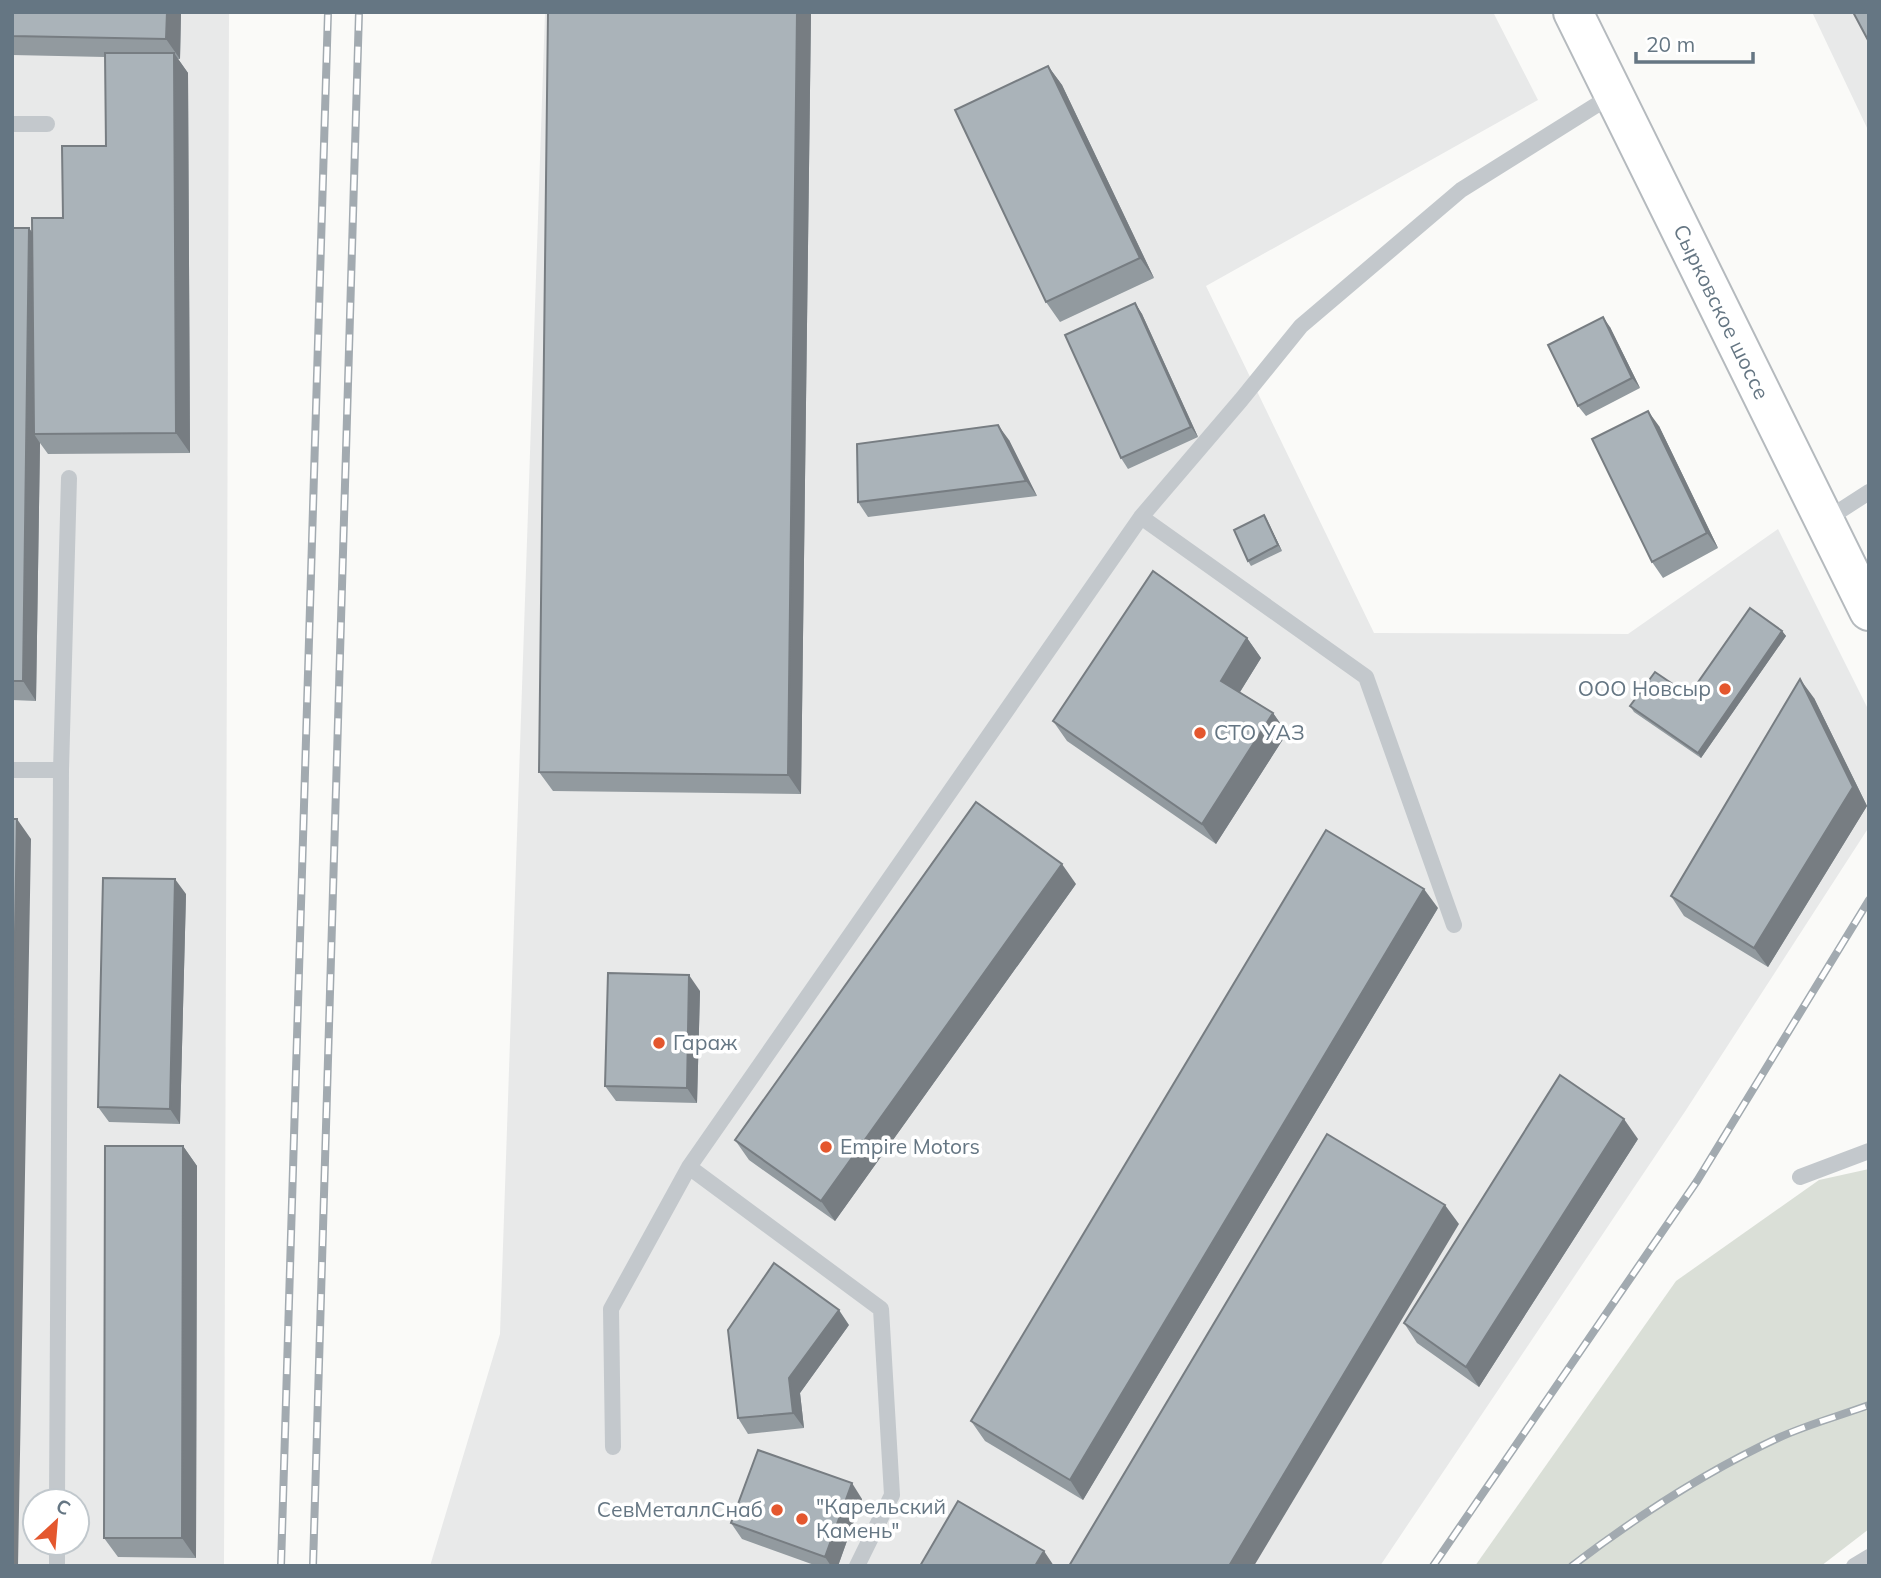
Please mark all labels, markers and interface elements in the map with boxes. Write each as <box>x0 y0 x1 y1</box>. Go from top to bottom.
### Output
scale bar <box>1636 21 1753 65</box>
text: 20 m <box>1646 31 1695 57</box>
street label: Сырковское шоссе <box>1668 220 1776 403</box>
place label: ООО Новсыр <box>1578 675 1711 701</box>
marker: ООО Новсыр <box>1717 681 1733 697</box>
place label: СТО УАЗ <box>1214 719 1305 745</box>
marker: СТО УАЗ <box>1192 725 1208 741</box>
place label: Гараж <box>673 1029 737 1055</box>
marker: Гараж <box>651 1035 667 1051</box>
place label: Empire Motors <box>840 1133 980 1159</box>
marker: Empire Motors <box>818 1139 834 1155</box>
north arrow <box>21 1487 91 1557</box>
text: С <box>52 1493 75 1520</box>
place label: "Карельский Камень" <box>816 1493 946 1543</box>
place label: СевМеталлСнаб <box>597 1496 763 1522</box>
marker: СевМеталлСнаб <box>769 1502 785 1518</box>
marker: "Карельский Камень" <box>794 1511 810 1527</box>

